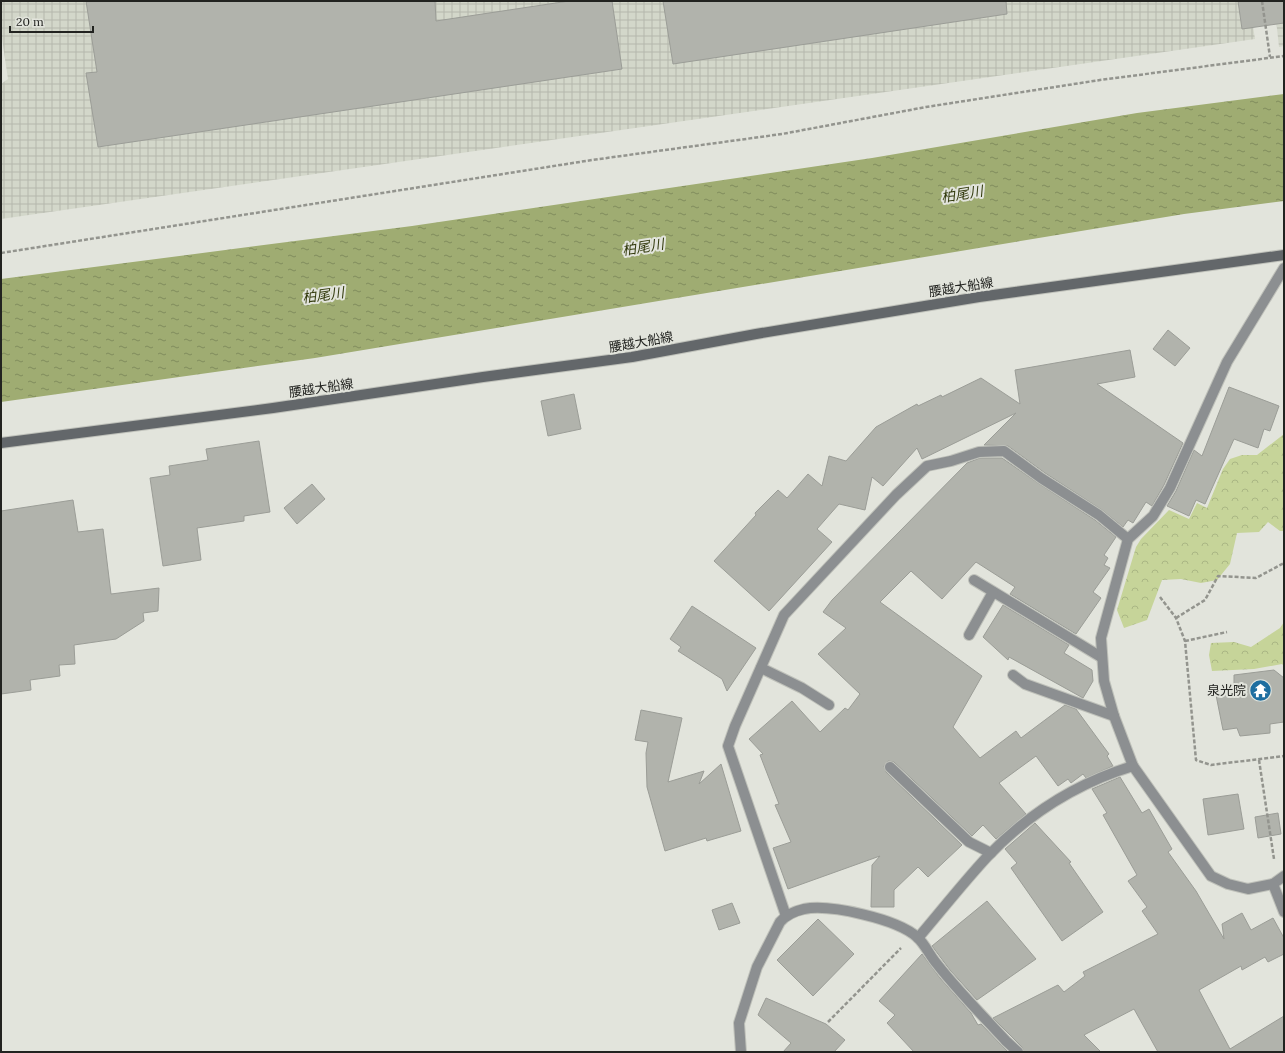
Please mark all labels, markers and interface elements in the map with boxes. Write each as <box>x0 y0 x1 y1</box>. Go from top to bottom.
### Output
scale bar <box>10 8 93 34</box>
text: 20 m <box>16 14 44 29</box>
water label: 柏尾川 <box>940 182 986 206</box>
water label: 柏尾川 <box>621 235 667 259</box>
street label: 腰越大船線 <box>928 274 994 300</box>
water label: 柏尾川 <box>301 283 347 307</box>
street label: 腰越大船線 <box>608 328 674 356</box>
street label: 腰越大船線 <box>288 375 354 401</box>
temple icon: 泉光院 <box>1248 677 1274 703</box>
place label: 泉光院 <box>1207 682 1246 699</box>

